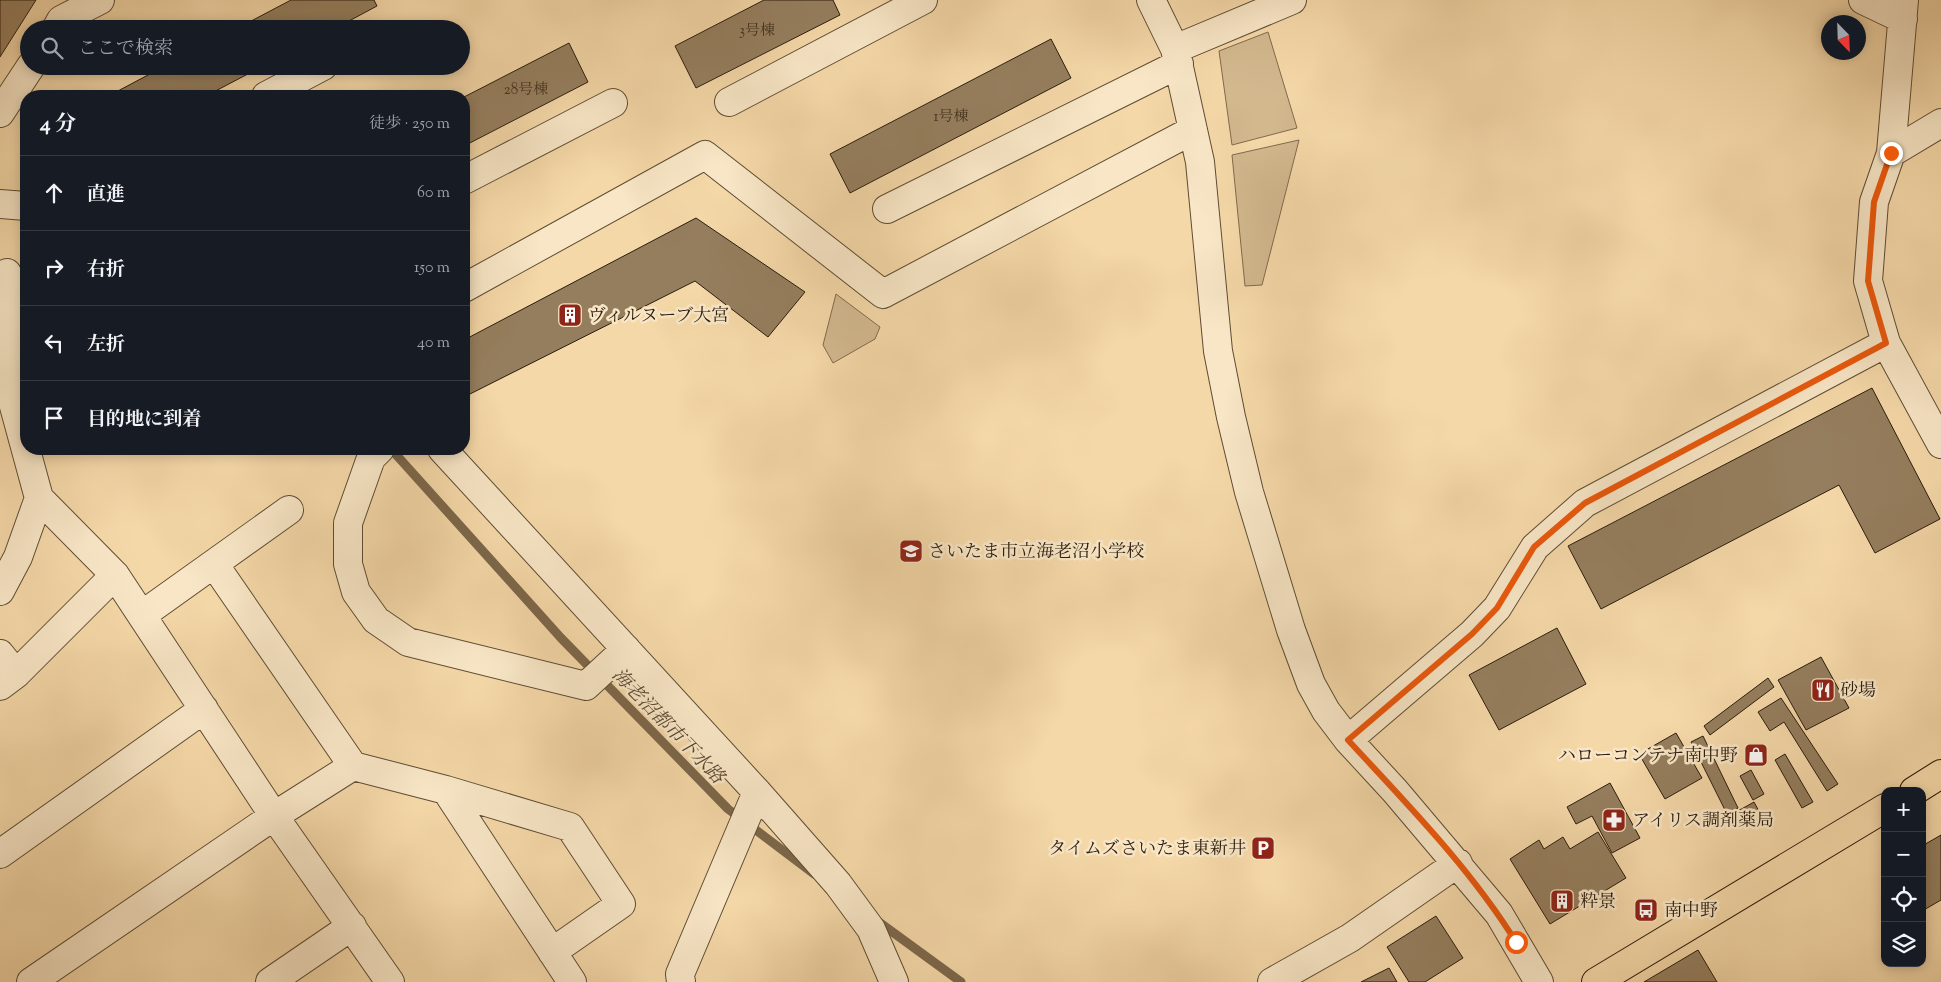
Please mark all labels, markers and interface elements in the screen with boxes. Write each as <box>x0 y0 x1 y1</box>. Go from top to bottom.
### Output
north arrow <box>1821 15 1866 60</box>
search box <box>20 20 470 75</box>
house number: 3号棟 <box>739 21 775 42</box>
icon: search <box>38 34 66 62</box>
text: ここで検索 <box>78 36 173 63</box>
house number: 28号棟 <box>504 80 548 101</box>
house number: 1号棟 <box>933 107 969 128</box>
text: 4 分 <box>40 110 76 140</box>
text: 徒歩 · 250 m <box>369 113 450 136</box>
route end <box>1880 142 1903 165</box>
icon: ahead <box>40 179 68 207</box>
text: 直進 <box>87 182 125 209</box>
text: 60 m <box>417 182 450 205</box>
icon: right <box>40 254 68 282</box>
text: 右折 <box>87 257 125 284</box>
text: 150 m <box>414 257 450 280</box>
building icon: ヴィルヌーブ大宮 <box>557 302 583 328</box>
place label: ヴィルヌーブ大宮 <box>588 304 729 330</box>
icon: left <box>40 329 68 357</box>
text: 左折 <box>87 332 125 359</box>
text: 40 m <box>417 332 450 355</box>
icon: arrive <box>40 404 68 432</box>
text: 目的地に到着 <box>87 407 201 434</box>
school or university icon: さいたま市立海老沼小学校 <box>898 538 924 564</box>
place label: さいたま市立海老沼小学校 <box>928 540 1144 566</box>
water label: 海老沼都市下水路 <box>605 663 731 792</box>
restaurant icon: 砂場 <box>1810 677 1836 703</box>
place label: 砂場 <box>1840 679 1876 705</box>
shop icon: ハローコンテナ南中野 <box>1743 742 1769 768</box>
place label: ハローコンテナ南中野 <box>1558 744 1738 770</box>
map controls <box>1881 787 1926 967</box>
button: + <box>1881 787 1926 832</box>
pharmacy icon: アイリス調剤薬局 <box>1601 807 1627 833</box>
place label: アイリス調剤薬局 <box>1632 809 1774 835</box>
button: − <box>1881 832 1926 877</box>
parking icon: タイムズさいたま東新井 <box>1250 835 1276 861</box>
place label: タイムズさいたま東新井 <box>1048 837 1246 863</box>
button: locate <box>1881 877 1926 922</box>
building icon: 粋景 <box>1549 888 1575 914</box>
place label: 粋景 <box>1580 890 1616 916</box>
bus stop icon: 南中野 <box>1633 897 1659 923</box>
place label: 南中野 <box>1664 899 1718 925</box>
button: layers <box>1881 922 1926 967</box>
route start <box>1505 931 1528 954</box>

